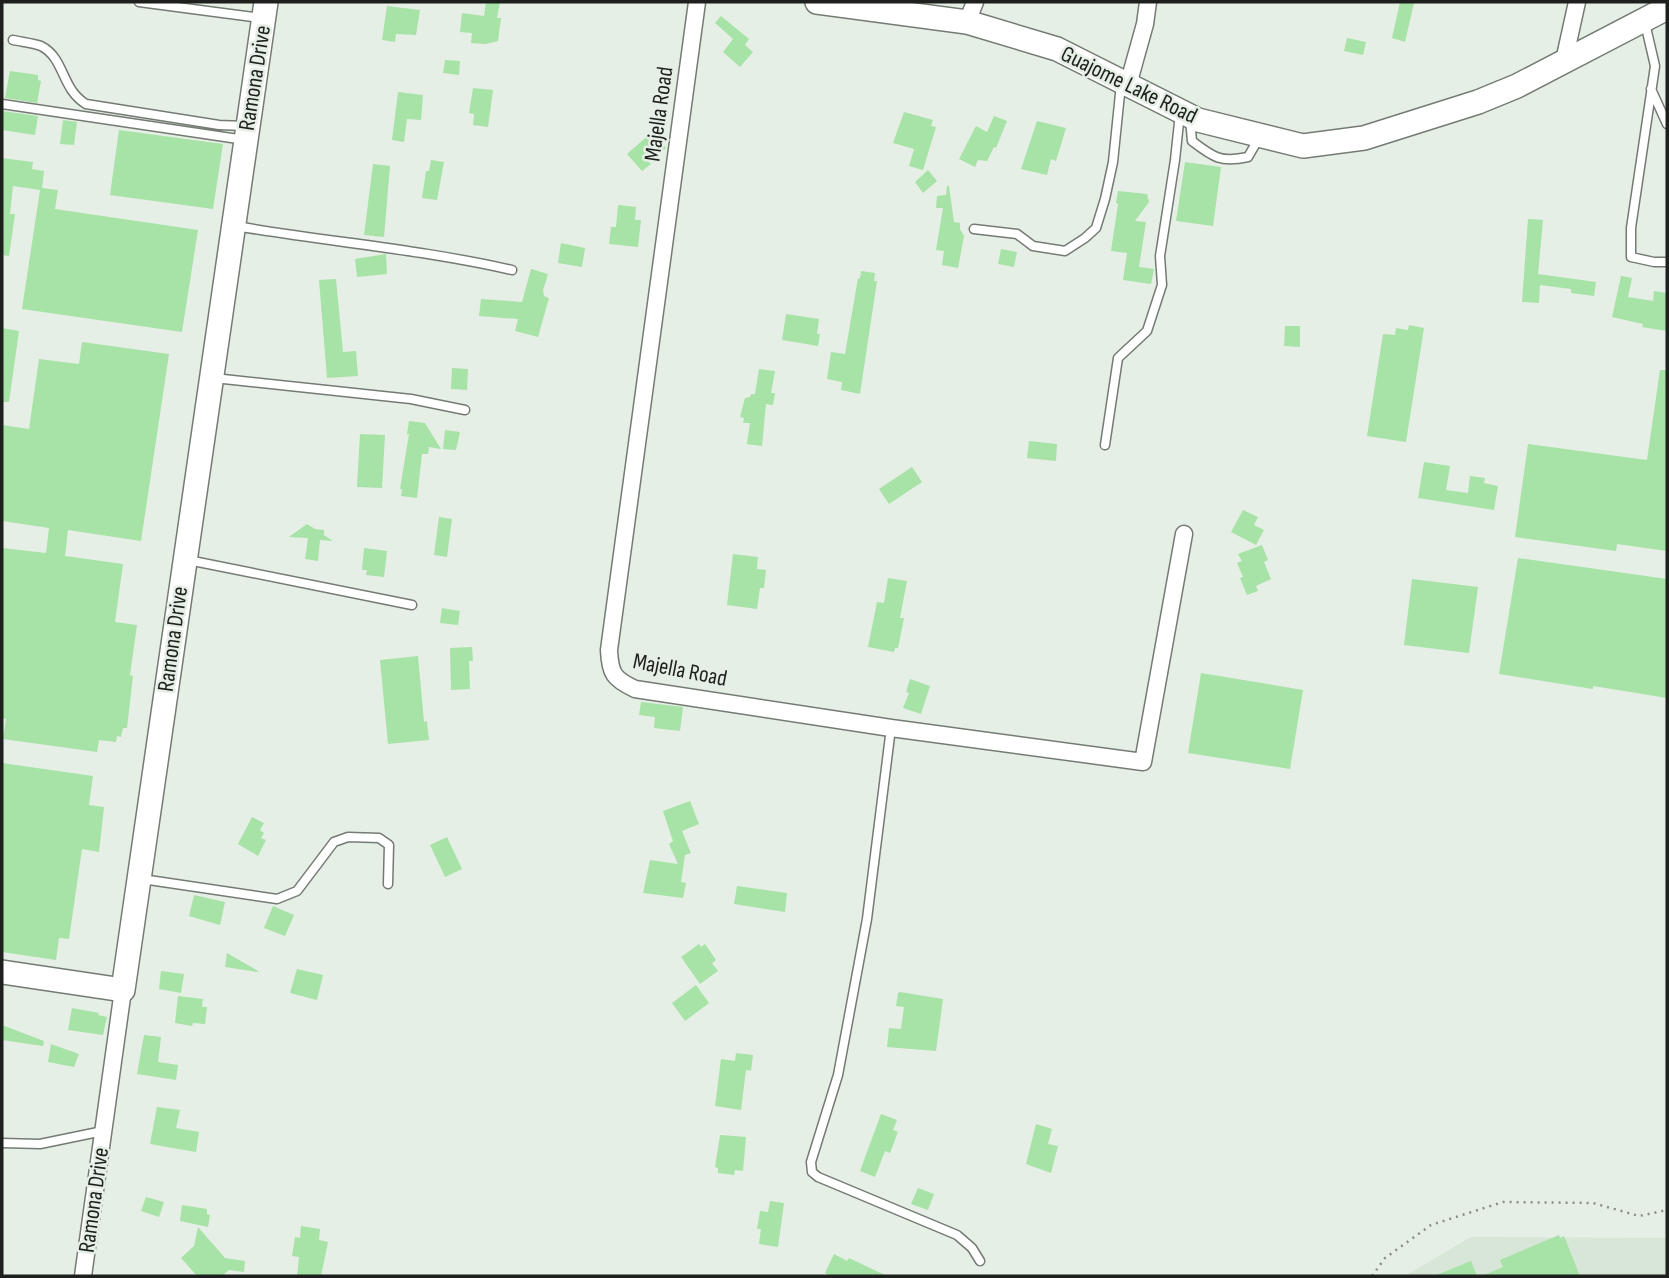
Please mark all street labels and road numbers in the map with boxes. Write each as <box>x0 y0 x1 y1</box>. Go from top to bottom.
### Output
street label: Ramona Drive <box>233 23 277 133</box>
street label: Guajome Lake Road <box>1056 40 1202 130</box>
street label: Majella Road <box>639 65 679 163</box>
street label: Ramona Drive <box>152 585 194 693</box>
street label: Majella Road <box>631 647 729 693</box>
street label: Ramona Drive <box>73 1146 115 1254</box>

